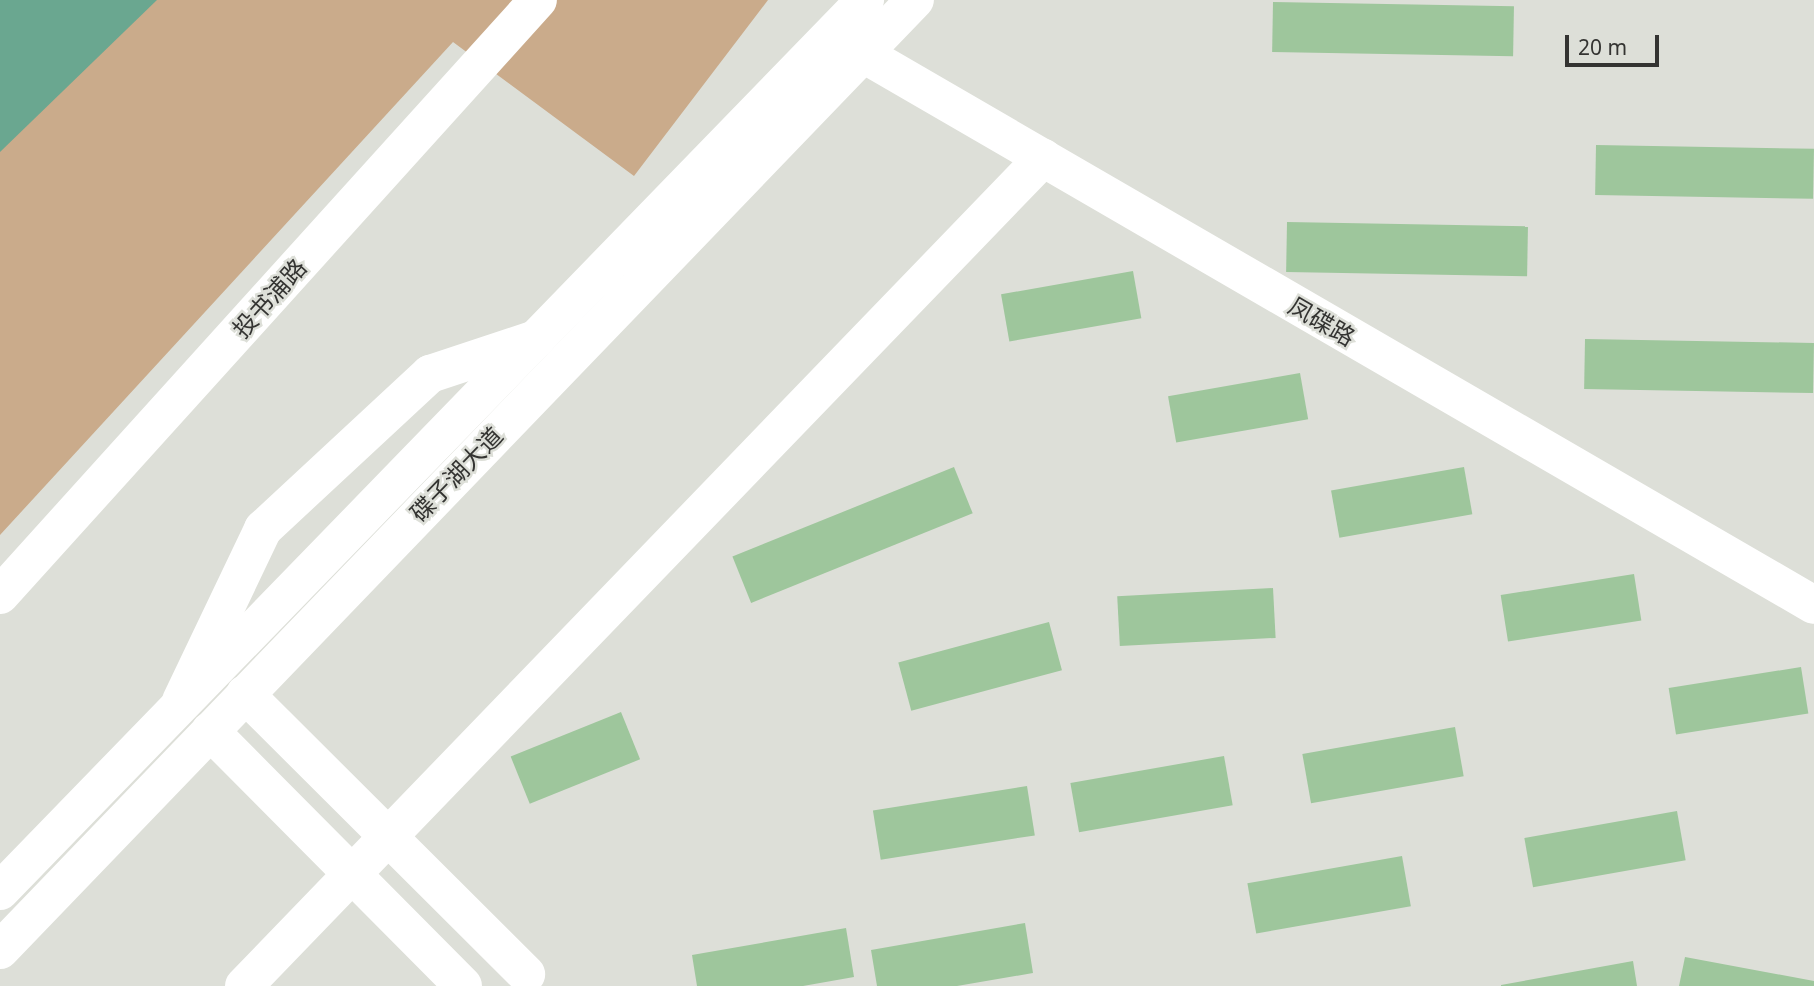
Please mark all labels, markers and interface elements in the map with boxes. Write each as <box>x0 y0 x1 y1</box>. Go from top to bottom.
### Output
scale bar <box>1569 21 1664 65</box>
text: 20 m <box>1578 33 1627 61</box>
street label: 投书浦路 <box>226 253 312 343</box>
street label: 凤碟路 <box>1284 291 1360 351</box>
street label: 碟子湖大道 <box>404 421 508 527</box>

